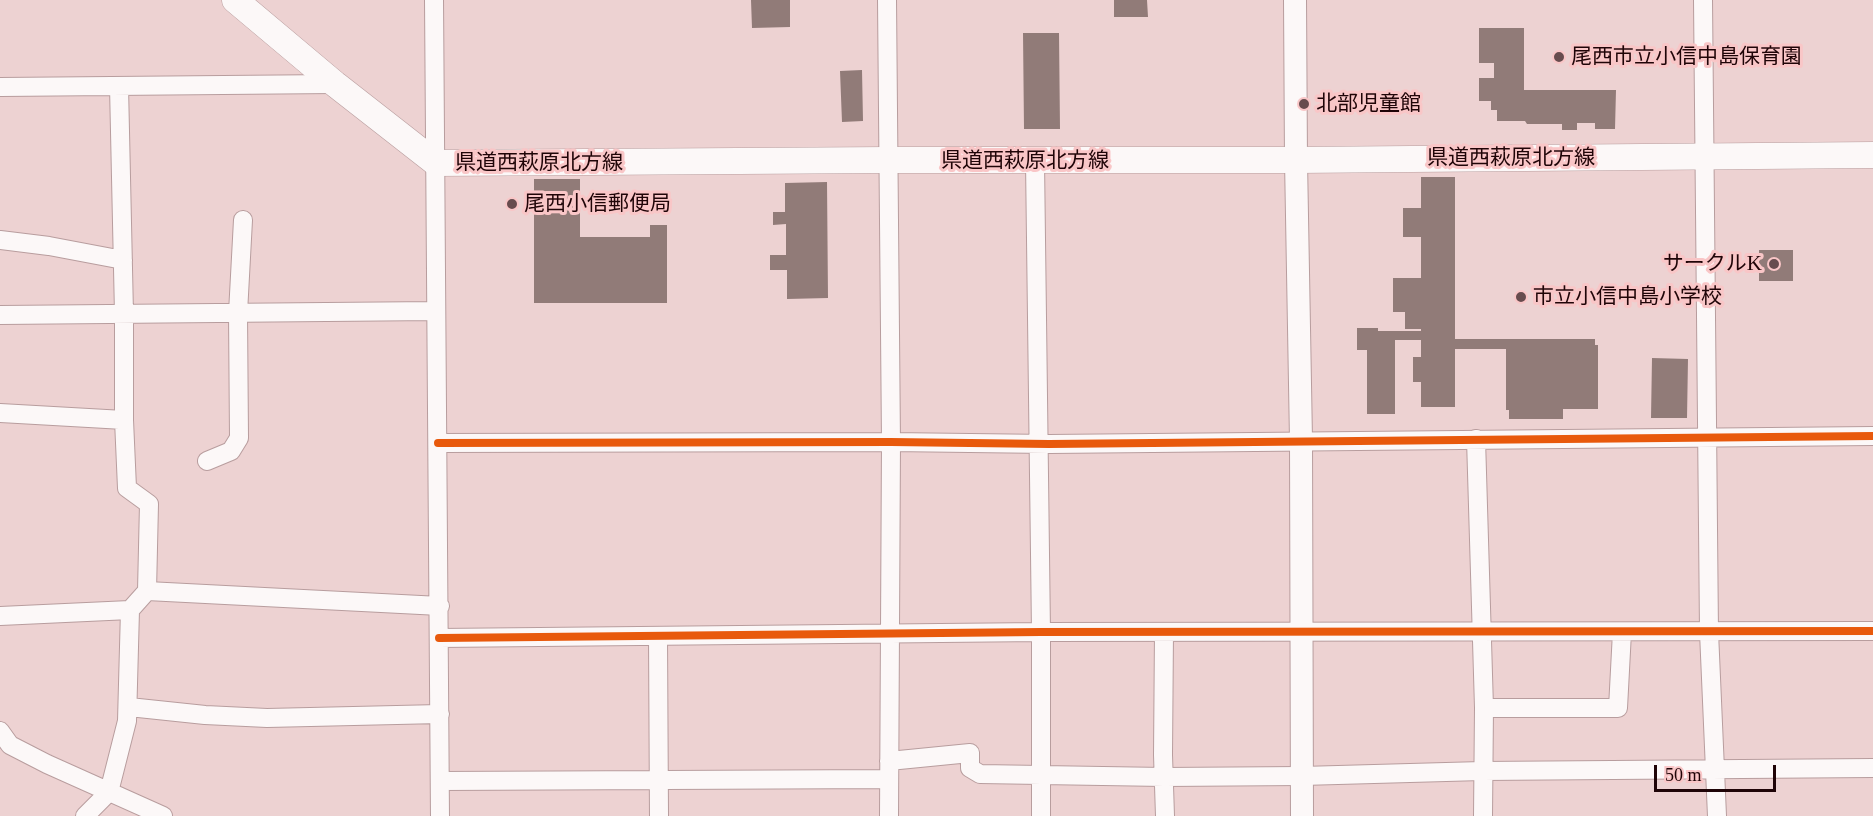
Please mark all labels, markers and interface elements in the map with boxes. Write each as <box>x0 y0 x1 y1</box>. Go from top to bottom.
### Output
place label: 尾西市立小信中島保育園 <box>1571 44 1802 70</box>
marker: 尾西市立小信中島保育園 <box>1552 50 1566 64</box>
place label: 北部児童館 <box>1316 91 1421 117</box>
marker: 北部児童館 <box>1297 97 1311 111</box>
street label: 県道西萩原北方線 <box>1427 145 1595 171</box>
street label: 県道西萩原北方線 <box>941 148 1109 174</box>
street label: 県道西萩原北方線 <box>455 150 623 176</box>
place label: 尾西小信郵便局 <box>524 191 671 217</box>
marker: 尾西小信郵便局 <box>505 197 519 211</box>
place label: サークルK <box>1663 251 1762 277</box>
marker: サークルK <box>1767 257 1781 271</box>
place label: 市立小信中島小学校 <box>1533 284 1722 310</box>
marker: 市立小信中島小学校 <box>1514 290 1528 304</box>
scale bar <box>1657 753 1778 791</box>
text: 50 m <box>1665 765 1702 785</box>

